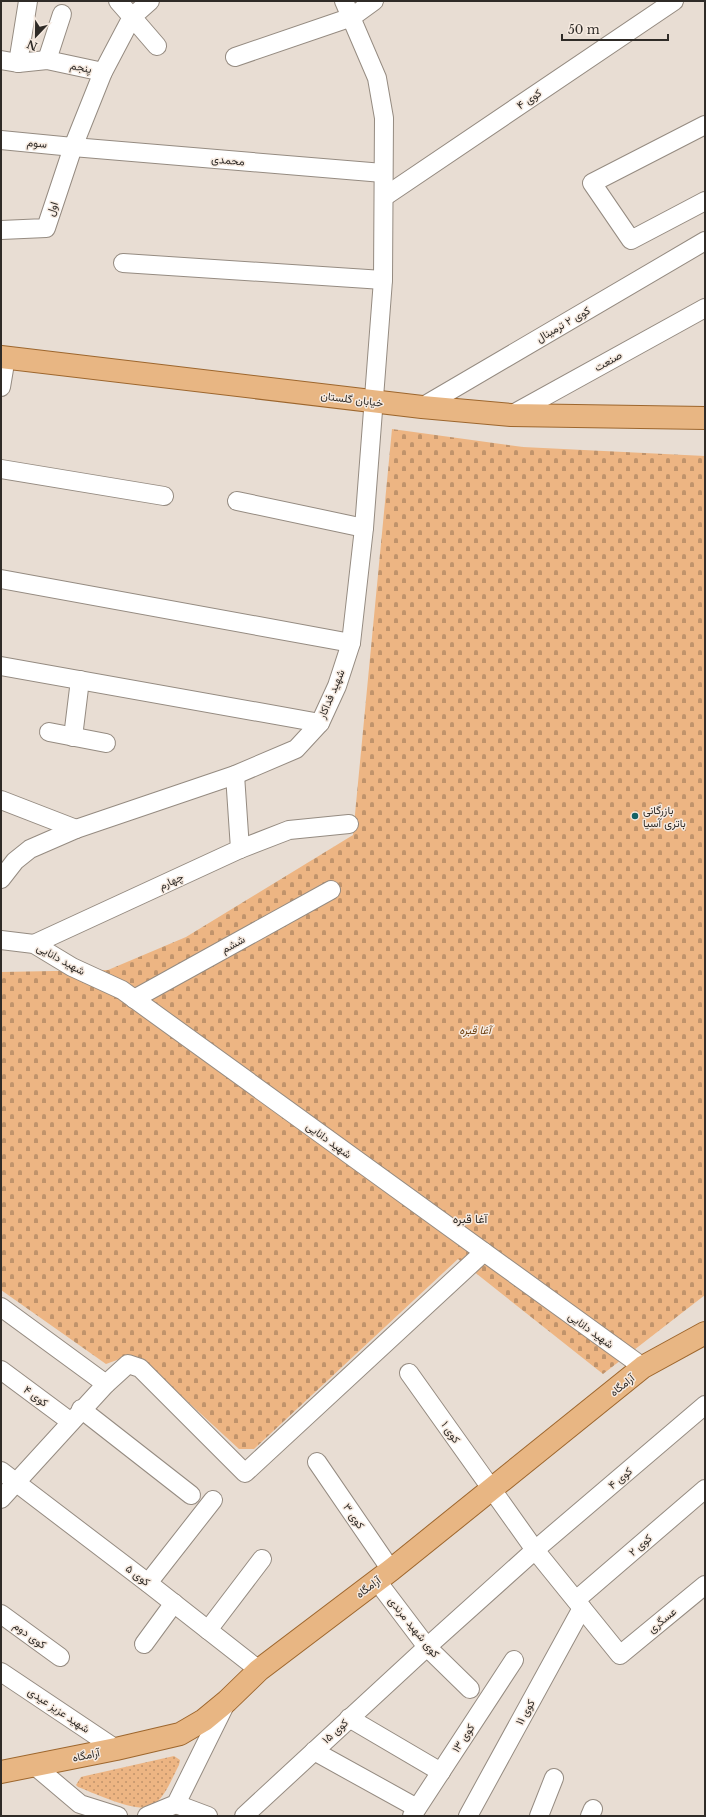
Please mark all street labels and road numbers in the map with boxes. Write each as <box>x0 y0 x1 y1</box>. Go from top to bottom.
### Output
street label: پنجم <box>69 58 93 77</box>
street label: کوی ۴ <box>514 86 544 112</box>
street label: سوم <box>26 135 48 152</box>
street label: محمدی <box>211 152 245 168</box>
street label: اول <box>43 200 61 218</box>
street label: کوی ۲ ترمینال <box>534 303 593 345</box>
street label: صنعت <box>592 348 624 374</box>
street label: خیابان گلستان <box>320 388 384 410</box>
street label: شهید فداکار <box>314 667 348 722</box>
street label: چهارم <box>157 869 186 894</box>
street label: ششم <box>219 932 248 957</box>
street label: شهید دانایی <box>34 940 88 978</box>
street label: شهید دانایی <box>303 1119 355 1161</box>
street label: شهید دانایی <box>565 1309 617 1351</box>
street label: آرامگاه <box>607 1370 638 1399</box>
street label: کوی ۴ <box>21 1382 51 1410</box>
street label: کوی ۱ <box>438 1418 464 1446</box>
street label: کوی ۴ <box>605 1464 635 1492</box>
street label: کوی ۳ <box>340 1501 368 1532</box>
street label: کوی ۲ <box>625 1531 655 1559</box>
street label: کوی ۵ <box>123 1561 153 1589</box>
street label: آرامگاه <box>353 1572 384 1601</box>
street label: کوی شهید مرندی <box>385 1594 443 1660</box>
street label: عسگری <box>645 1604 679 1636</box>
street label: کوی دوم <box>10 1618 49 1653</box>
street label: شهید عزیز عیدی <box>25 1684 93 1736</box>
street label: کوی ۱۱ <box>512 1697 538 1727</box>
street label: کوی ۱۵ <box>319 1715 351 1746</box>
street label: کوی ۱۳ <box>449 1721 477 1755</box>
street label: آرامگاه <box>71 1745 102 1765</box>

